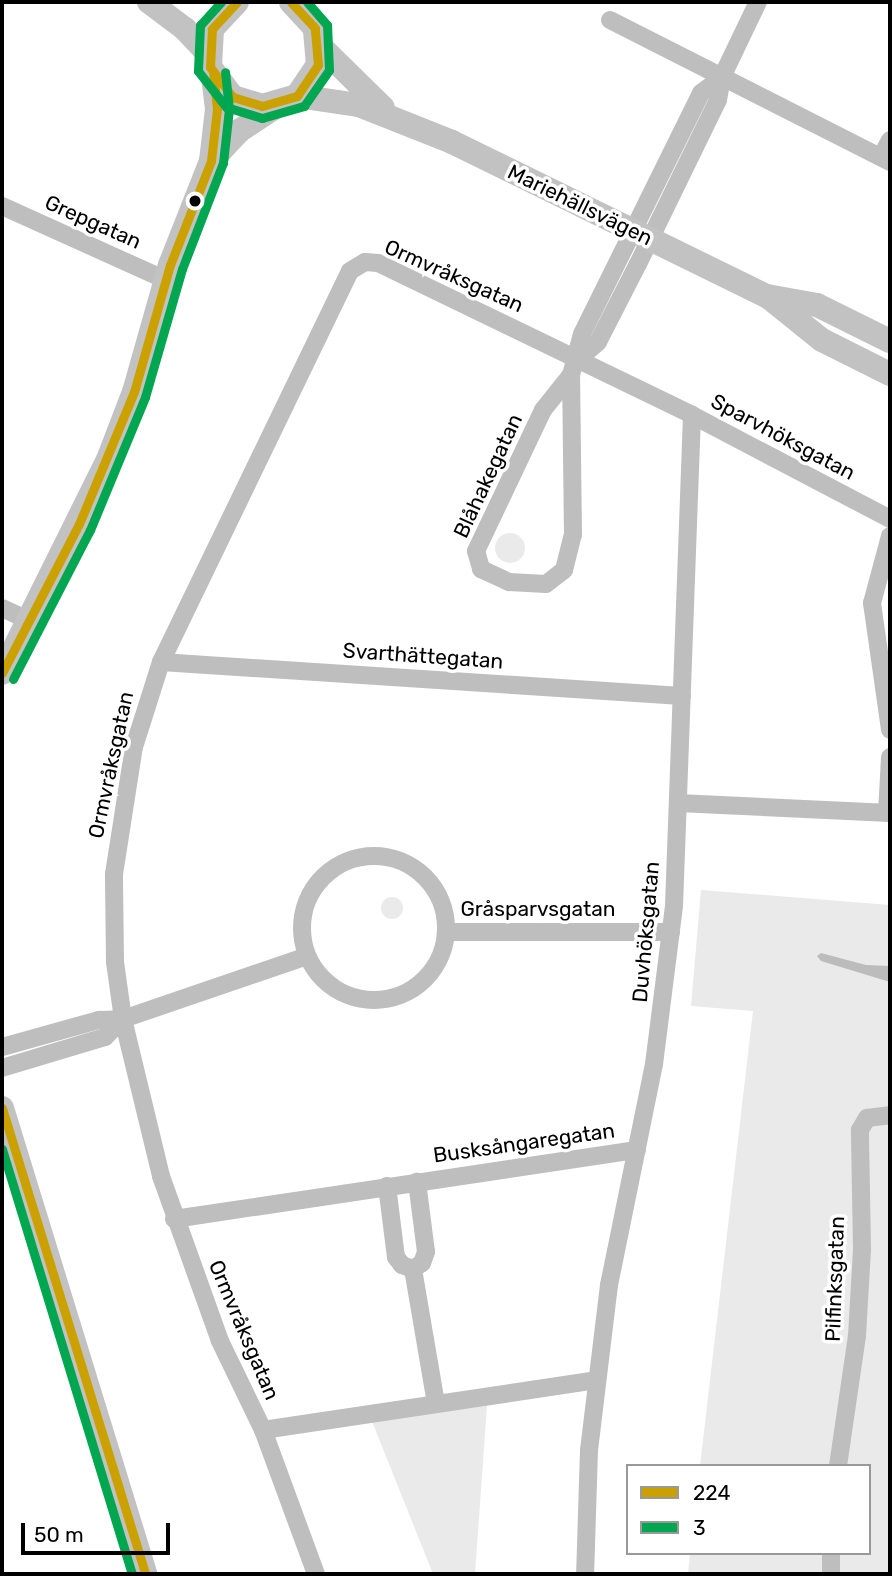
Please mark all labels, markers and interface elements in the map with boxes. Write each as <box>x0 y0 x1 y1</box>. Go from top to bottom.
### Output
street label: Mariehällsvägen <box>504 159 656 251</box>
street label: Grepgatan <box>41 190 145 254</box>
unlabelled marker <box>188 194 202 208</box>
street label: Ormvråksgatan <box>381 234 527 318</box>
street label: Sparvhöksgatan <box>707 388 859 486</box>
street label: Blåhakegatan <box>448 410 528 542</box>
street label: Svarthättegatan <box>342 638 504 674</box>
street label: Ormvråksgatan <box>83 689 139 841</box>
street label: Duvhöksgatan <box>627 860 665 1004</box>
street label: Gråsparvsgatan <box>460 896 616 922</box>
street label: Busksångaregatan <box>432 1118 616 1168</box>
street label: Pilfinksgatan <box>820 1216 850 1342</box>
street label: Ormvråksgatan <box>203 1256 285 1404</box>
legend <box>626 1464 871 1555</box>
text: 224 <box>693 1480 731 1505</box>
scale bar <box>24 1510 173 1554</box>
text: 3 <box>693 1515 706 1540</box>
text: 50 m <box>34 1522 84 1547</box>

